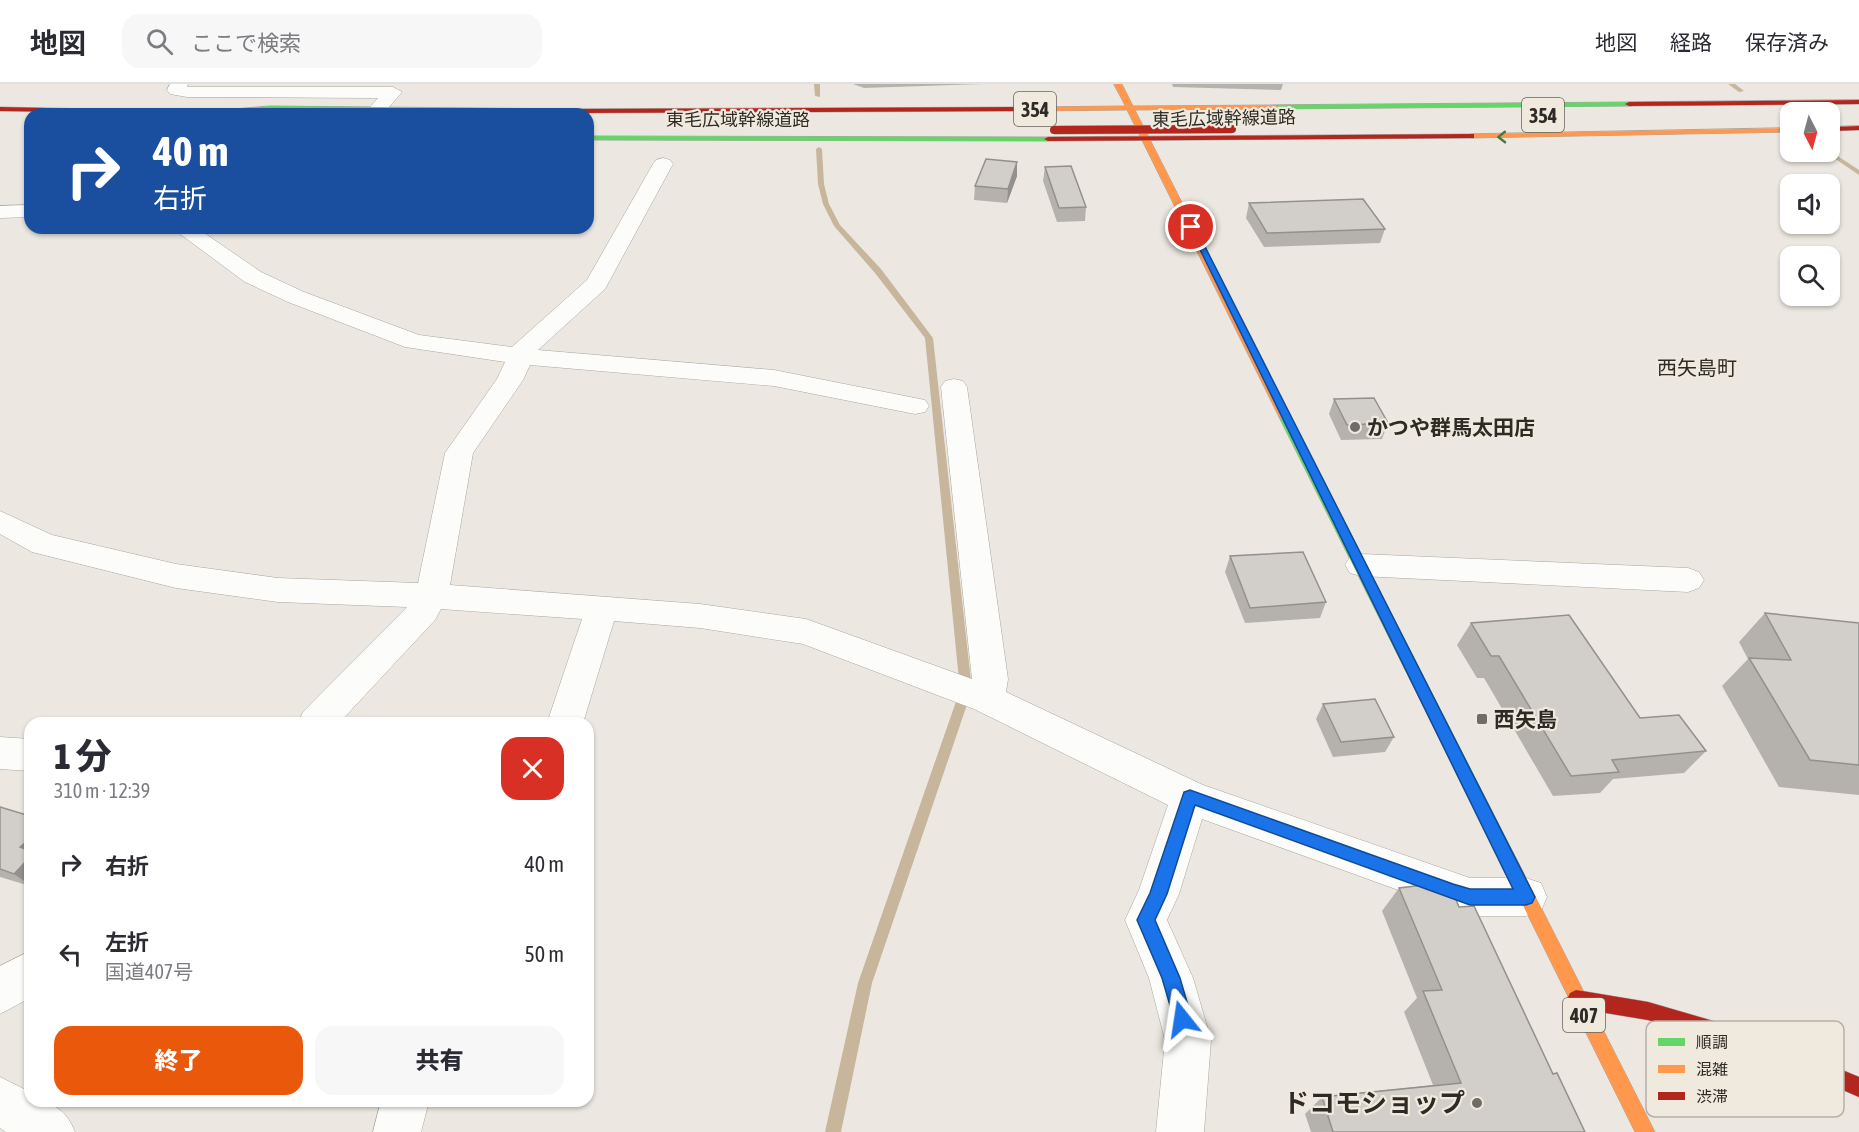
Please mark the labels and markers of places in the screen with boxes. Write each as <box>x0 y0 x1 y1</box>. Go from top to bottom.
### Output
pin <box>1165 201 1216 252</box>
place label: かつや群馬太田店 <box>1367 415 1535 439</box>
marker: かつや群馬太田店 <box>1348 420 1362 434</box>
place label: 西矢島 <box>1494 707 1557 731</box>
marker: 西矢島 <box>1475 712 1489 726</box>
place label: ドコモショップ <box>1283 1088 1465 1118</box>
marker: ドコモショップ <box>1470 1096 1484 1110</box>

